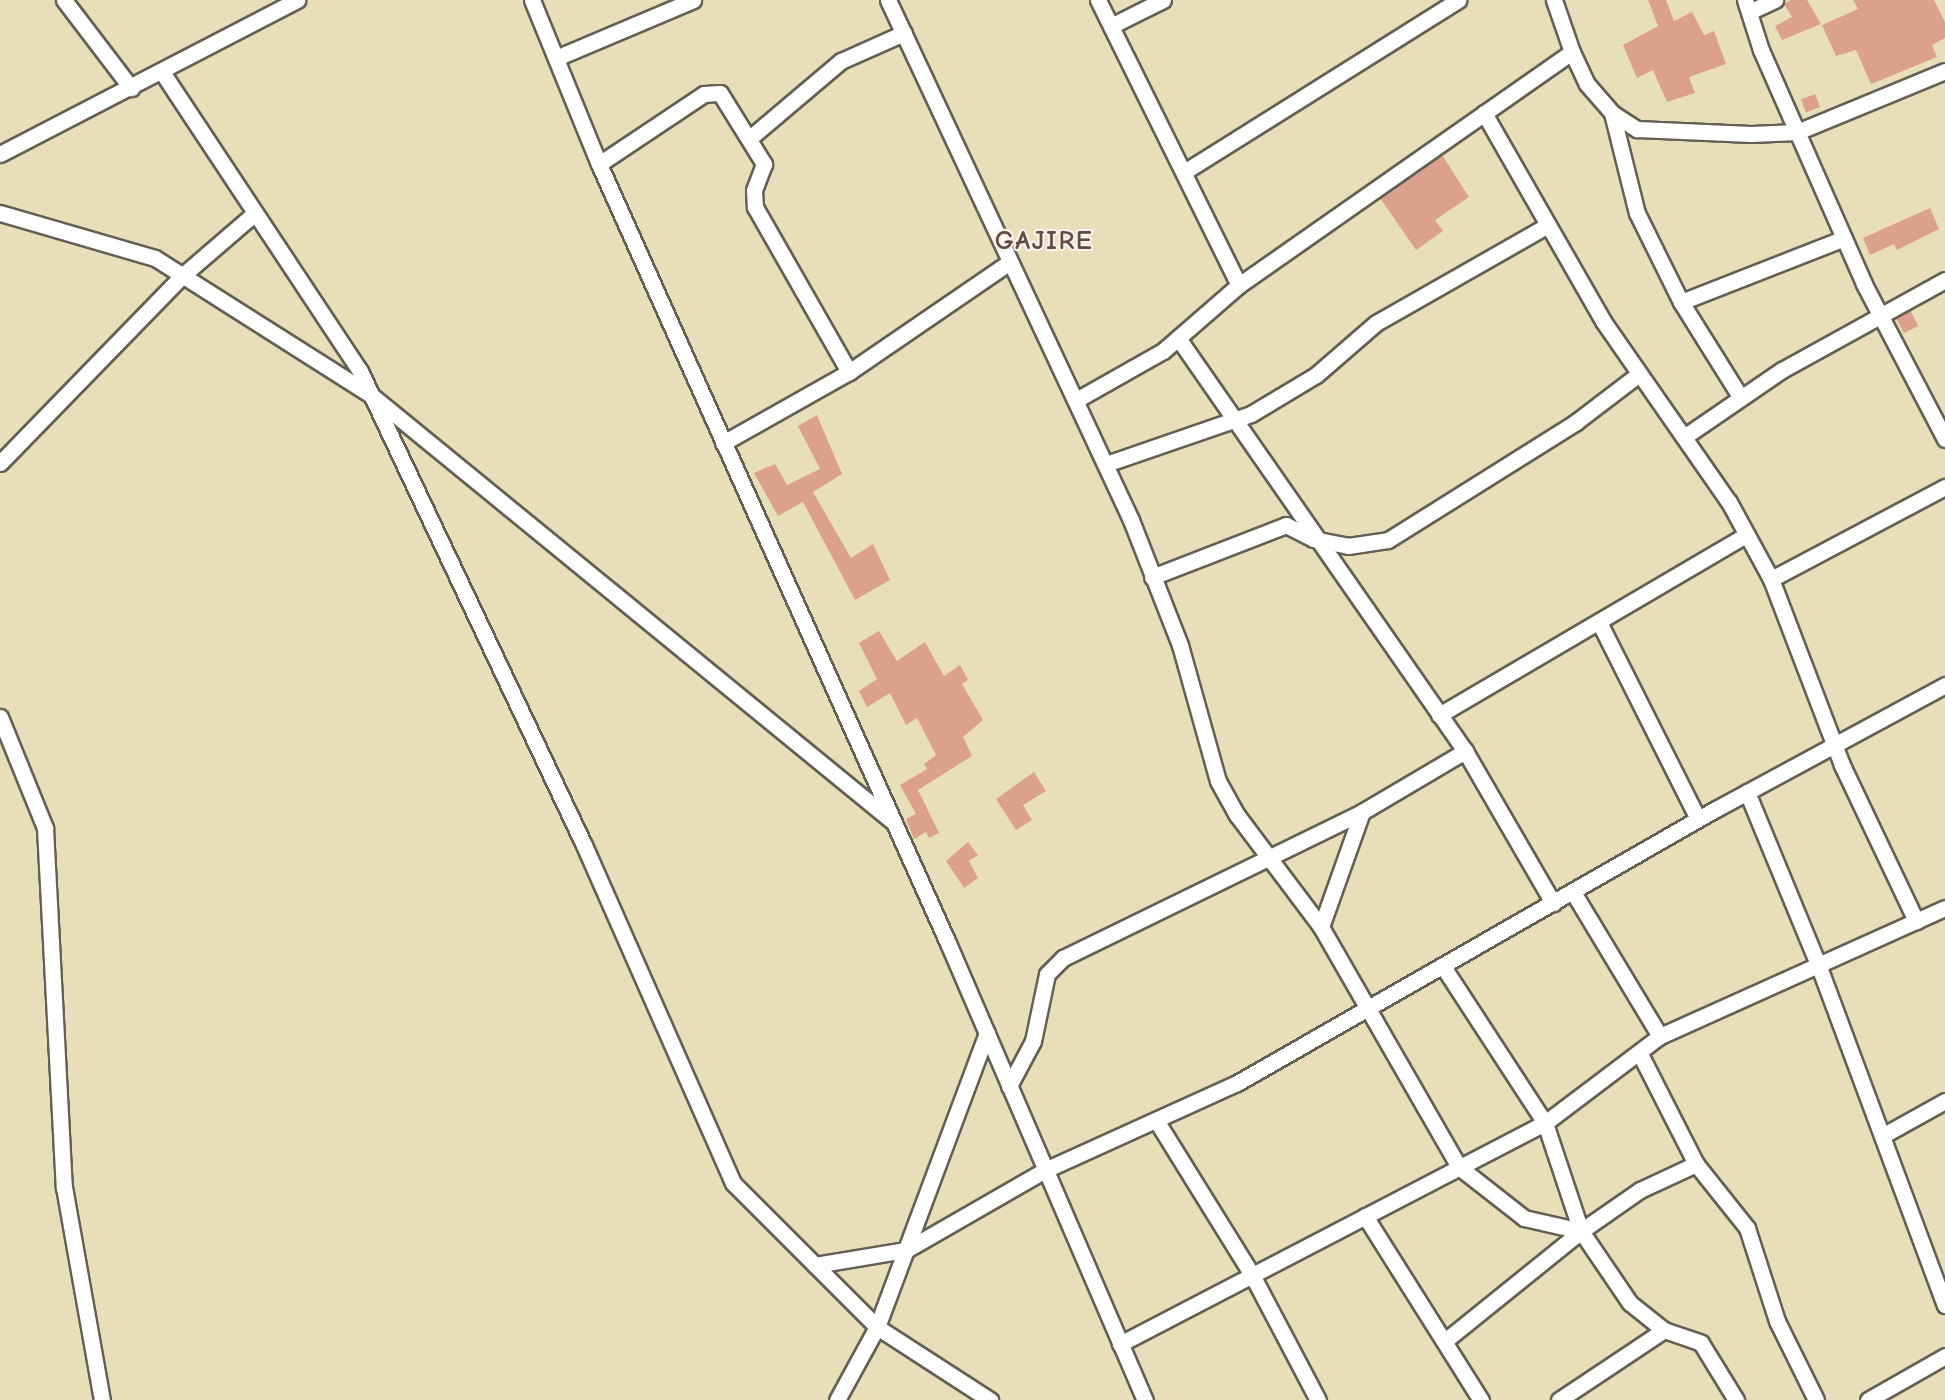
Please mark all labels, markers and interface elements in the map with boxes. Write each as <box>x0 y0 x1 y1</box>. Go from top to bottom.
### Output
district label: GAJIRE <box>995 225 1093 257</box>

